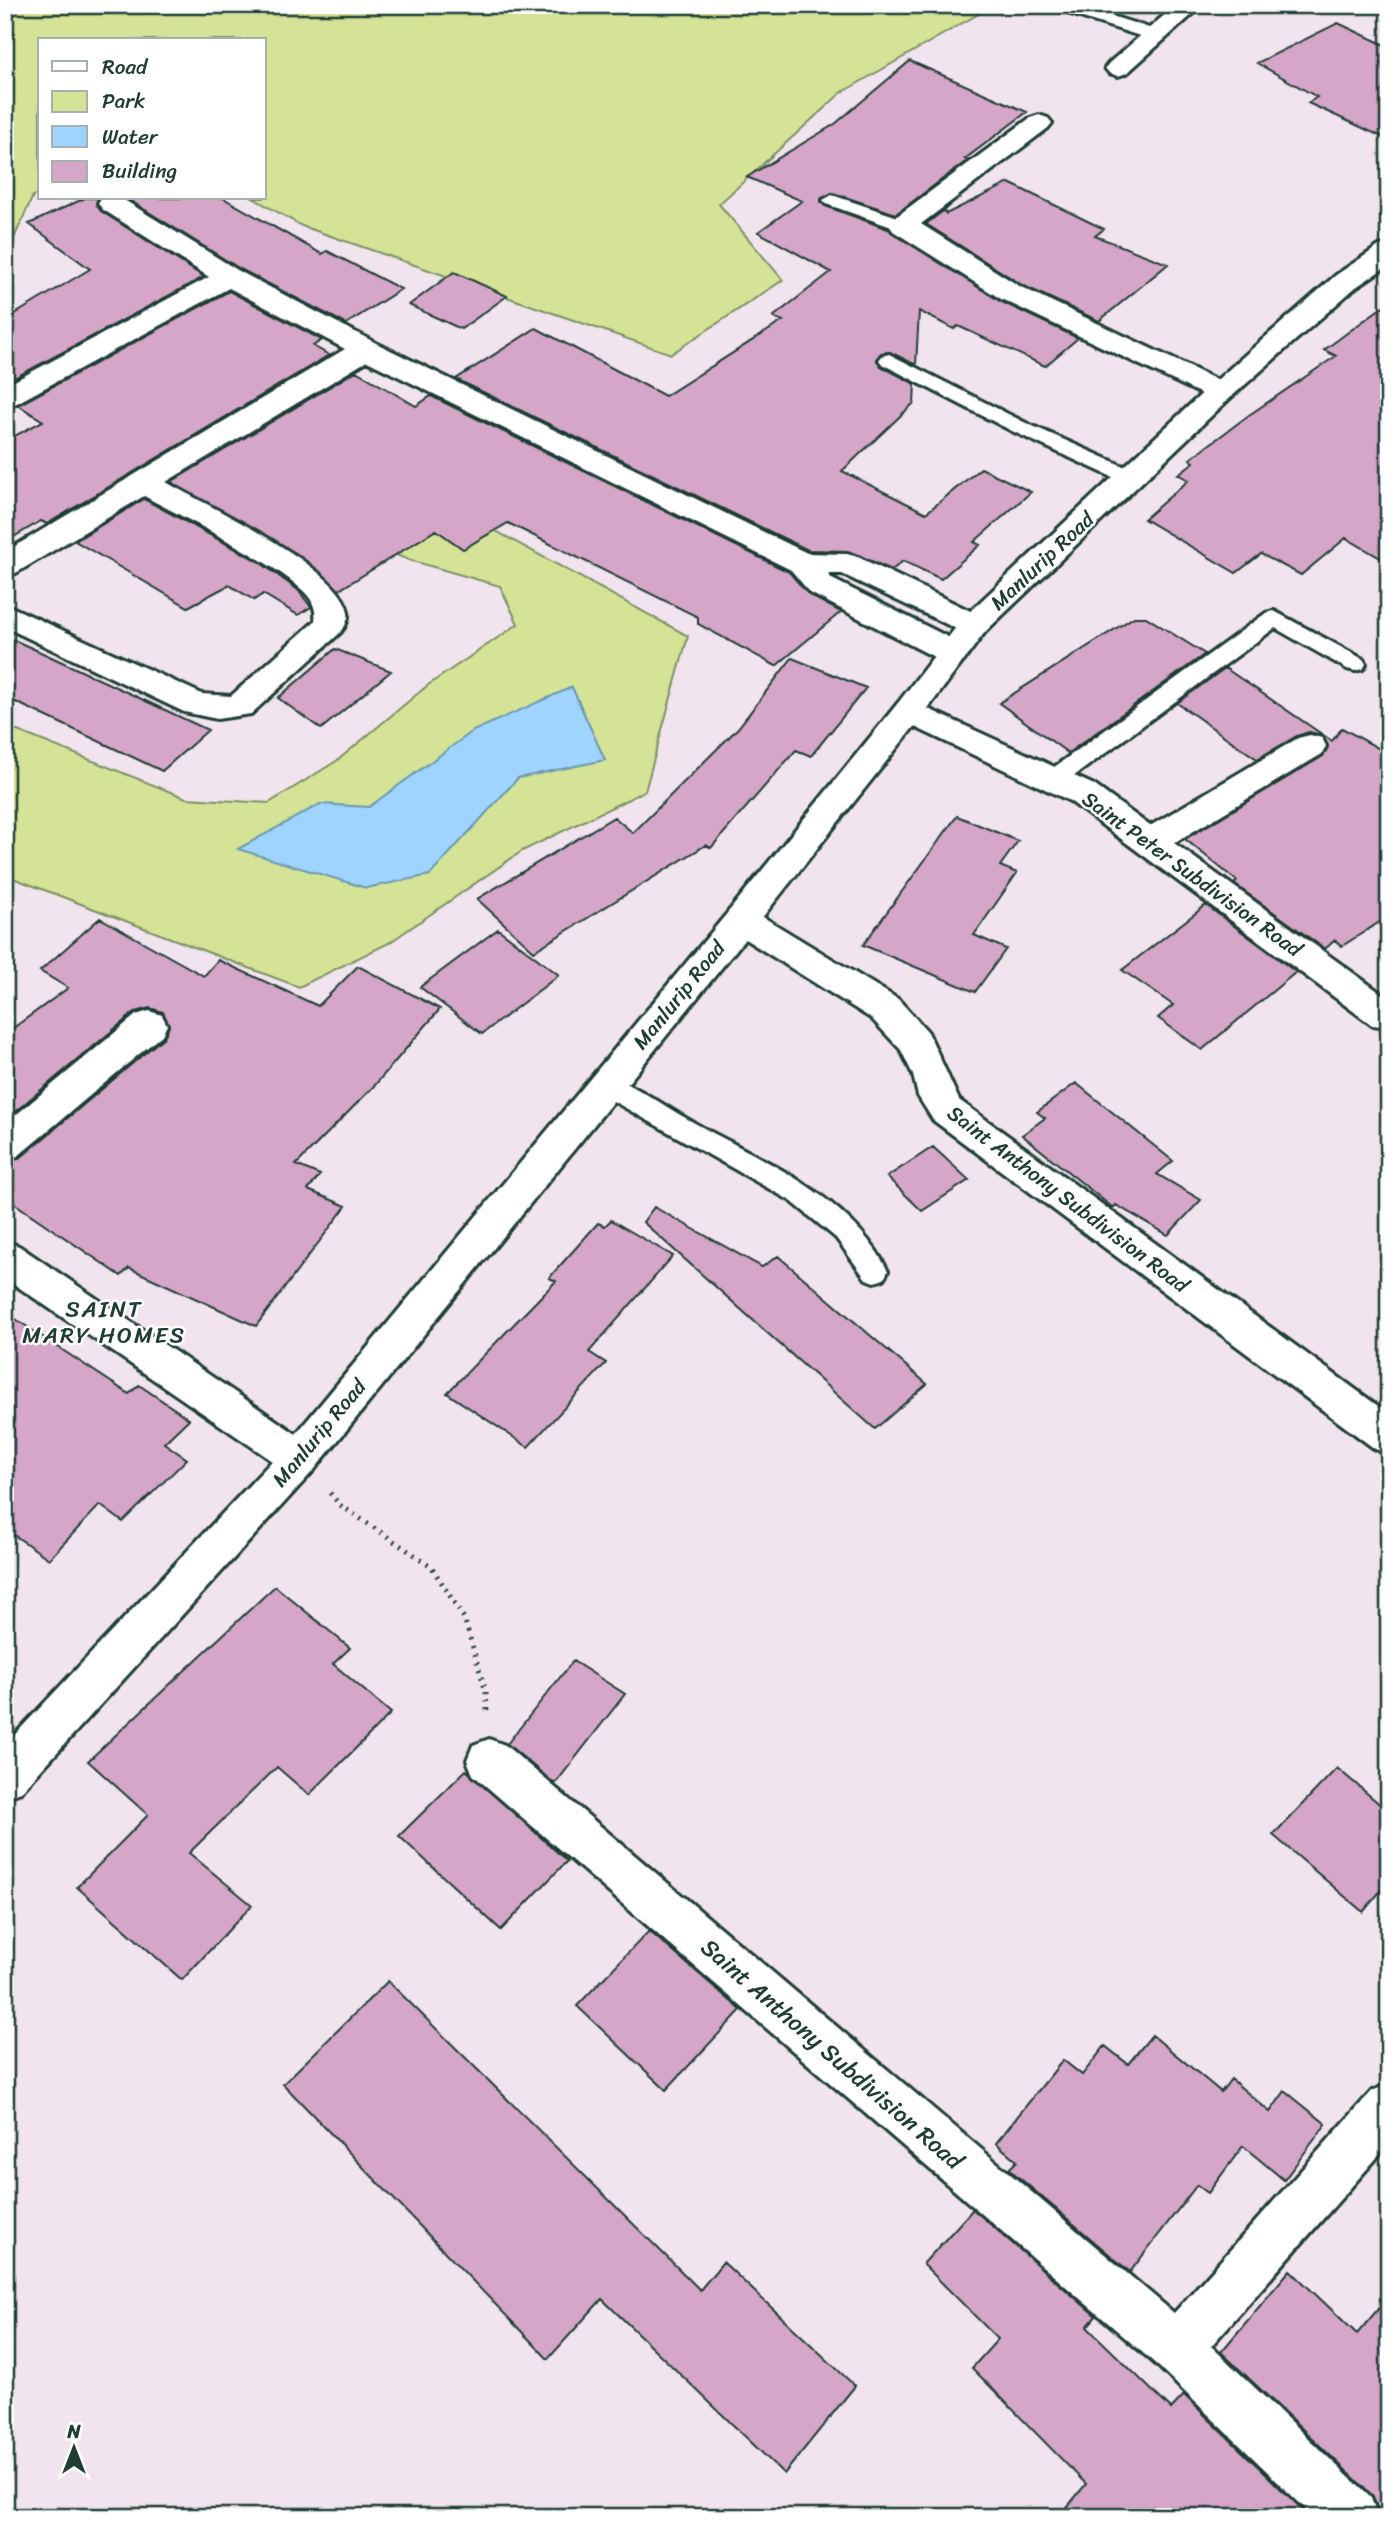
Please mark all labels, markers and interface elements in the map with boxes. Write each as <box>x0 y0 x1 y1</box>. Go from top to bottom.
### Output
legend <box>38 38 266 200</box>
text: Road <box>102 48 149 86</box>
text: Park <box>102 82 145 120</box>
text: Water <box>102 118 159 156</box>
text: Building <box>102 152 178 190</box>
street label: Manlurip Road <box>981 501 1105 620</box>
street label: Saint Peter Subdivision Road <box>1074 781 1312 968</box>
street label: Manlurip Road <box>623 930 737 1058</box>
street label: Saint Anthony Subdivision Road <box>939 1095 1199 1304</box>
district label: SAINT MARY HOMES <box>22 1289 186 1356</box>
street label: Manlurip Road <box>262 1369 377 1496</box>
street label: Saint Anthony Subdivision Road <box>691 1928 975 2182</box>
north arrow <box>38 2414 108 2484</box>
text: N <box>66 2415 81 2448</box>

